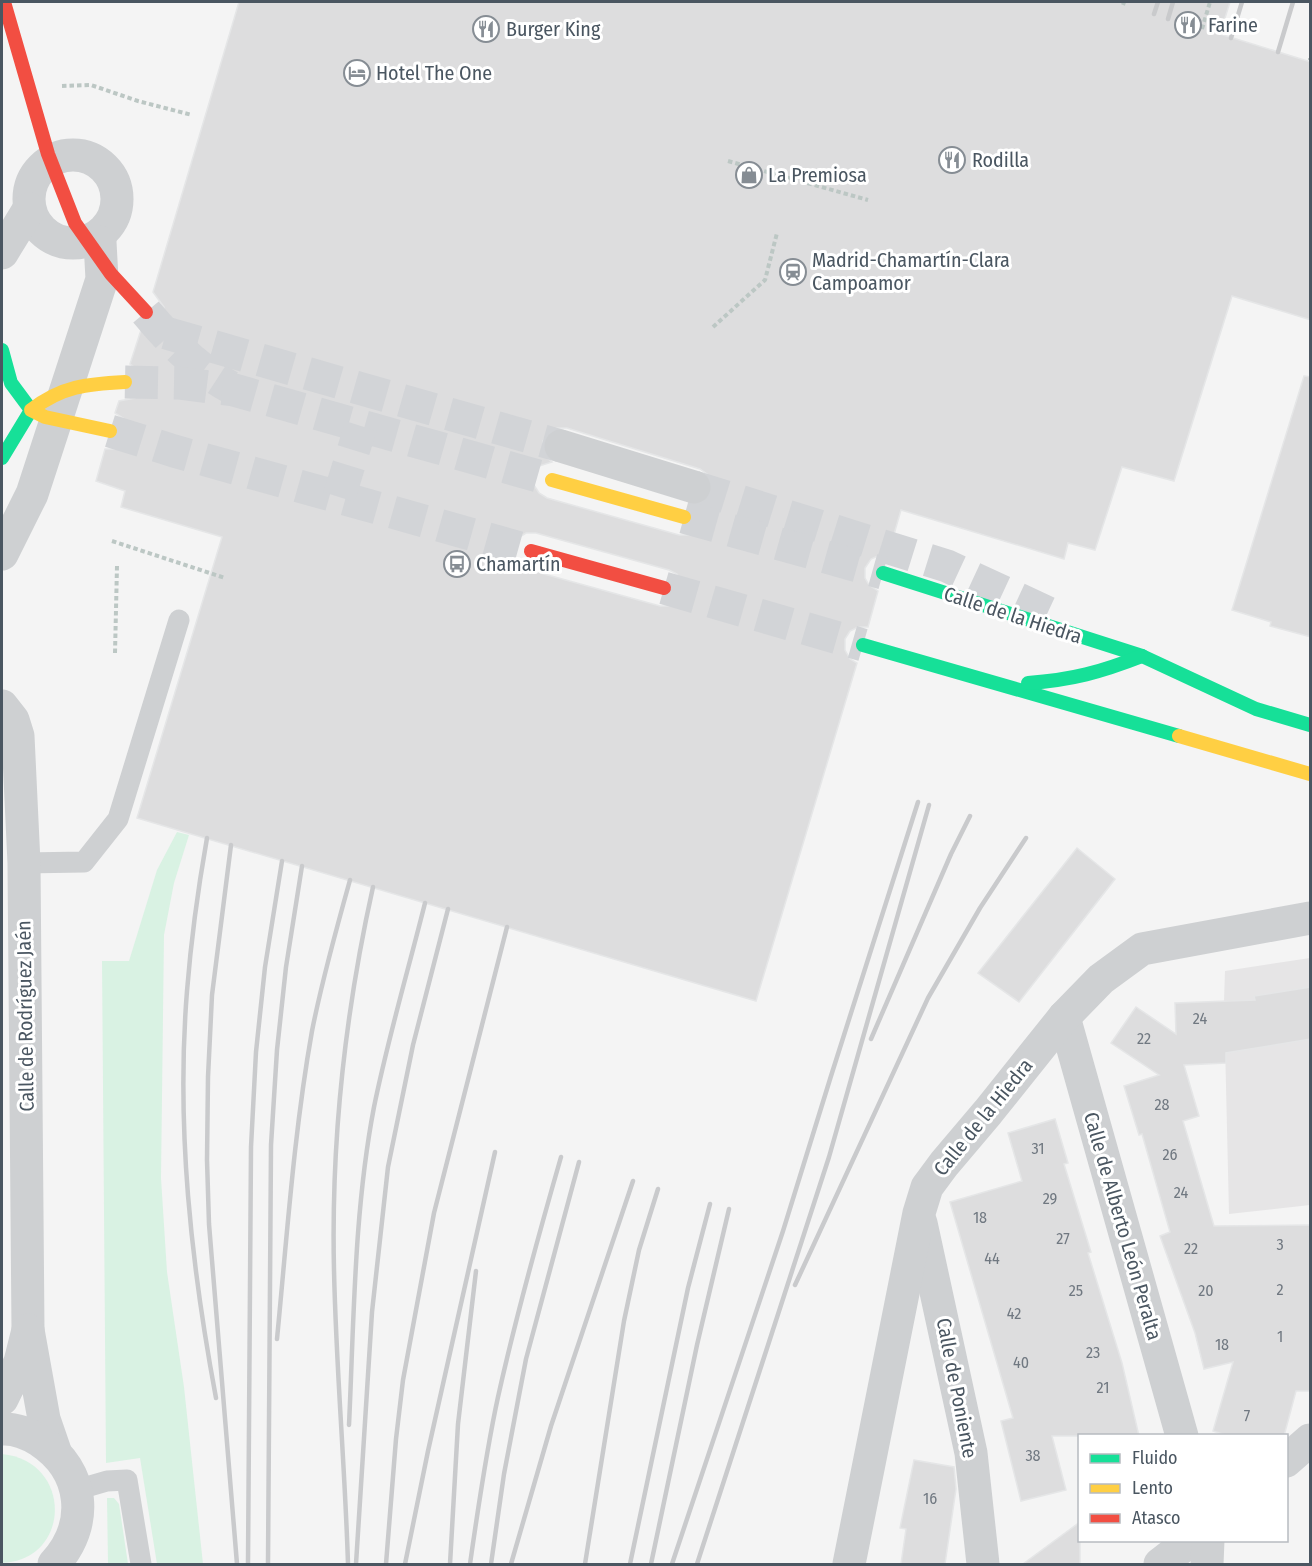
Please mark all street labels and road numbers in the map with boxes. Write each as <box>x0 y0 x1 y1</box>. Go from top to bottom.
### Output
street label: Calle de la Hiedra <box>941 581 1085 649</box>
street label: Calle de Rodríguez Jaén <box>11 920 39 1112</box>
street label: Calle de la Hiedra <box>929 1054 1037 1180</box>
street label: Calle de Alberto León Peralta <box>1079 1109 1167 1343</box>
street label: Calle de Poniente <box>932 1316 982 1460</box>

